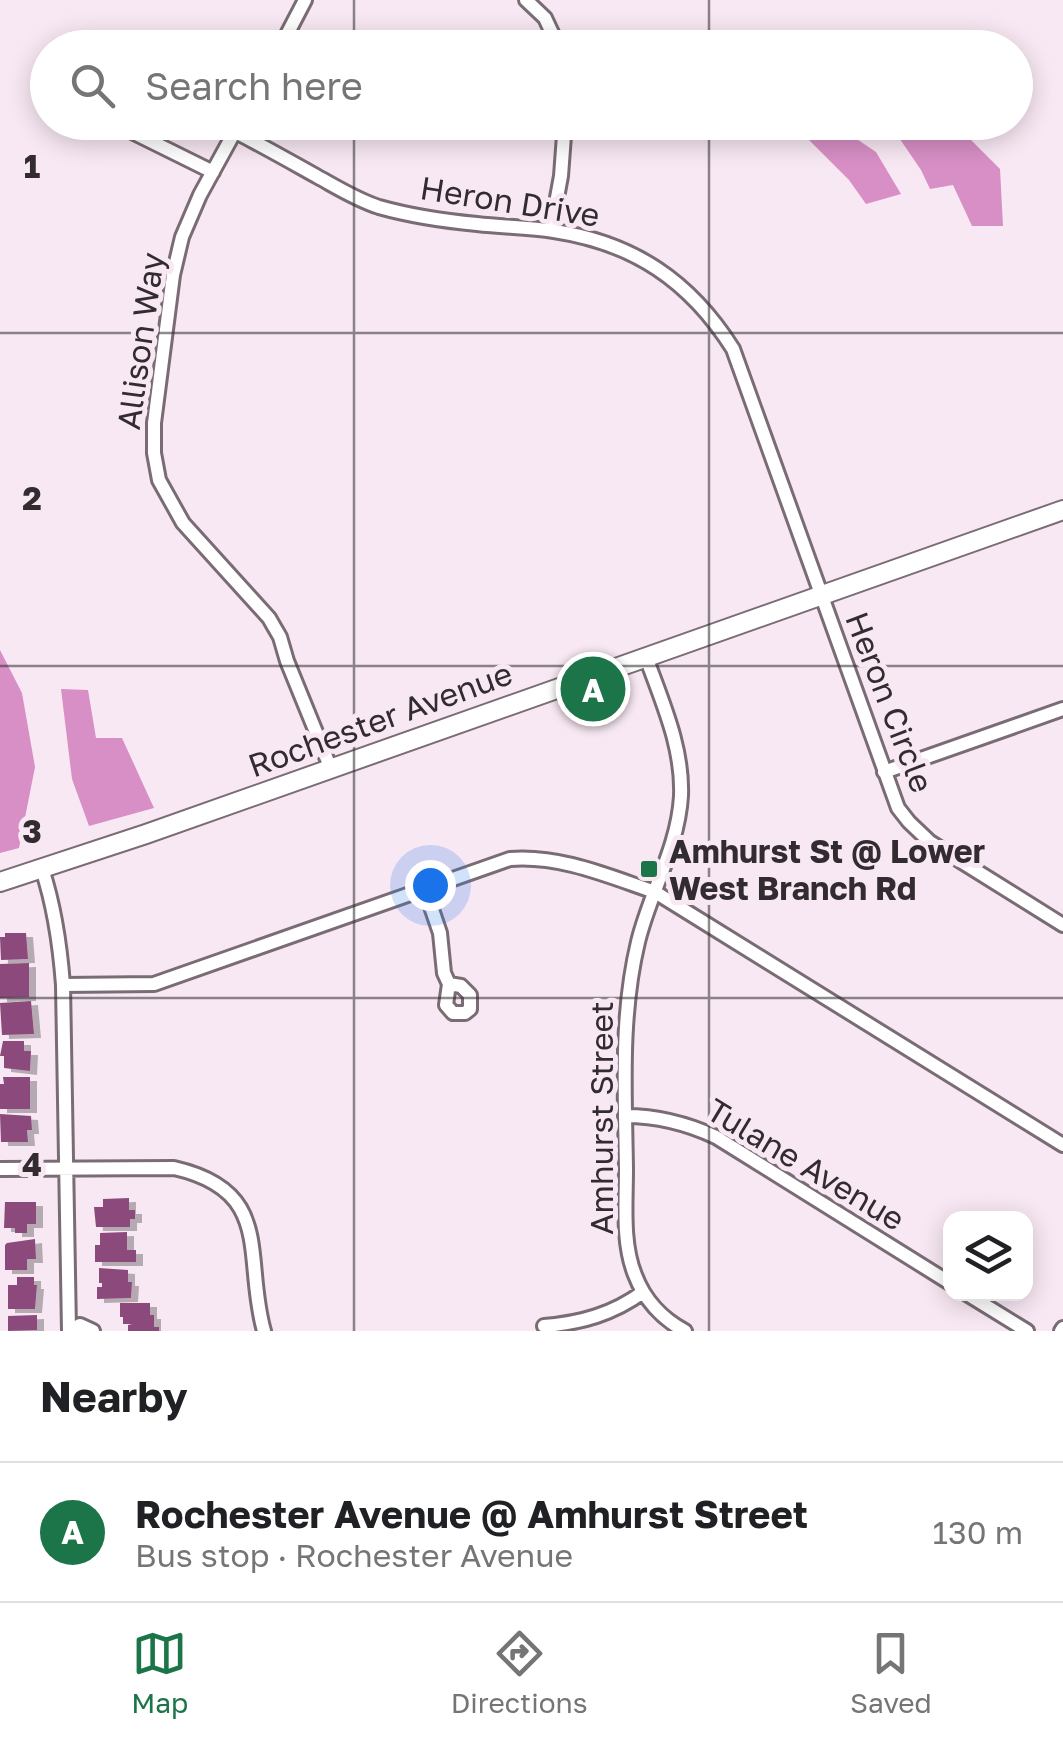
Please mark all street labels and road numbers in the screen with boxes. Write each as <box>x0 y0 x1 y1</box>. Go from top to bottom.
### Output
street label: Heron Drive <box>418 168 602 234</box>
street label: Allison Way <box>109 250 171 432</box>
street label: Heron Circle <box>838 606 942 798</box>
street label: Rochester Avenue <box>243 654 517 784</box>
street label: Amhurst Street <box>582 1001 620 1235</box>
street label: Tulane Avenue <box>700 1090 912 1238</box>

